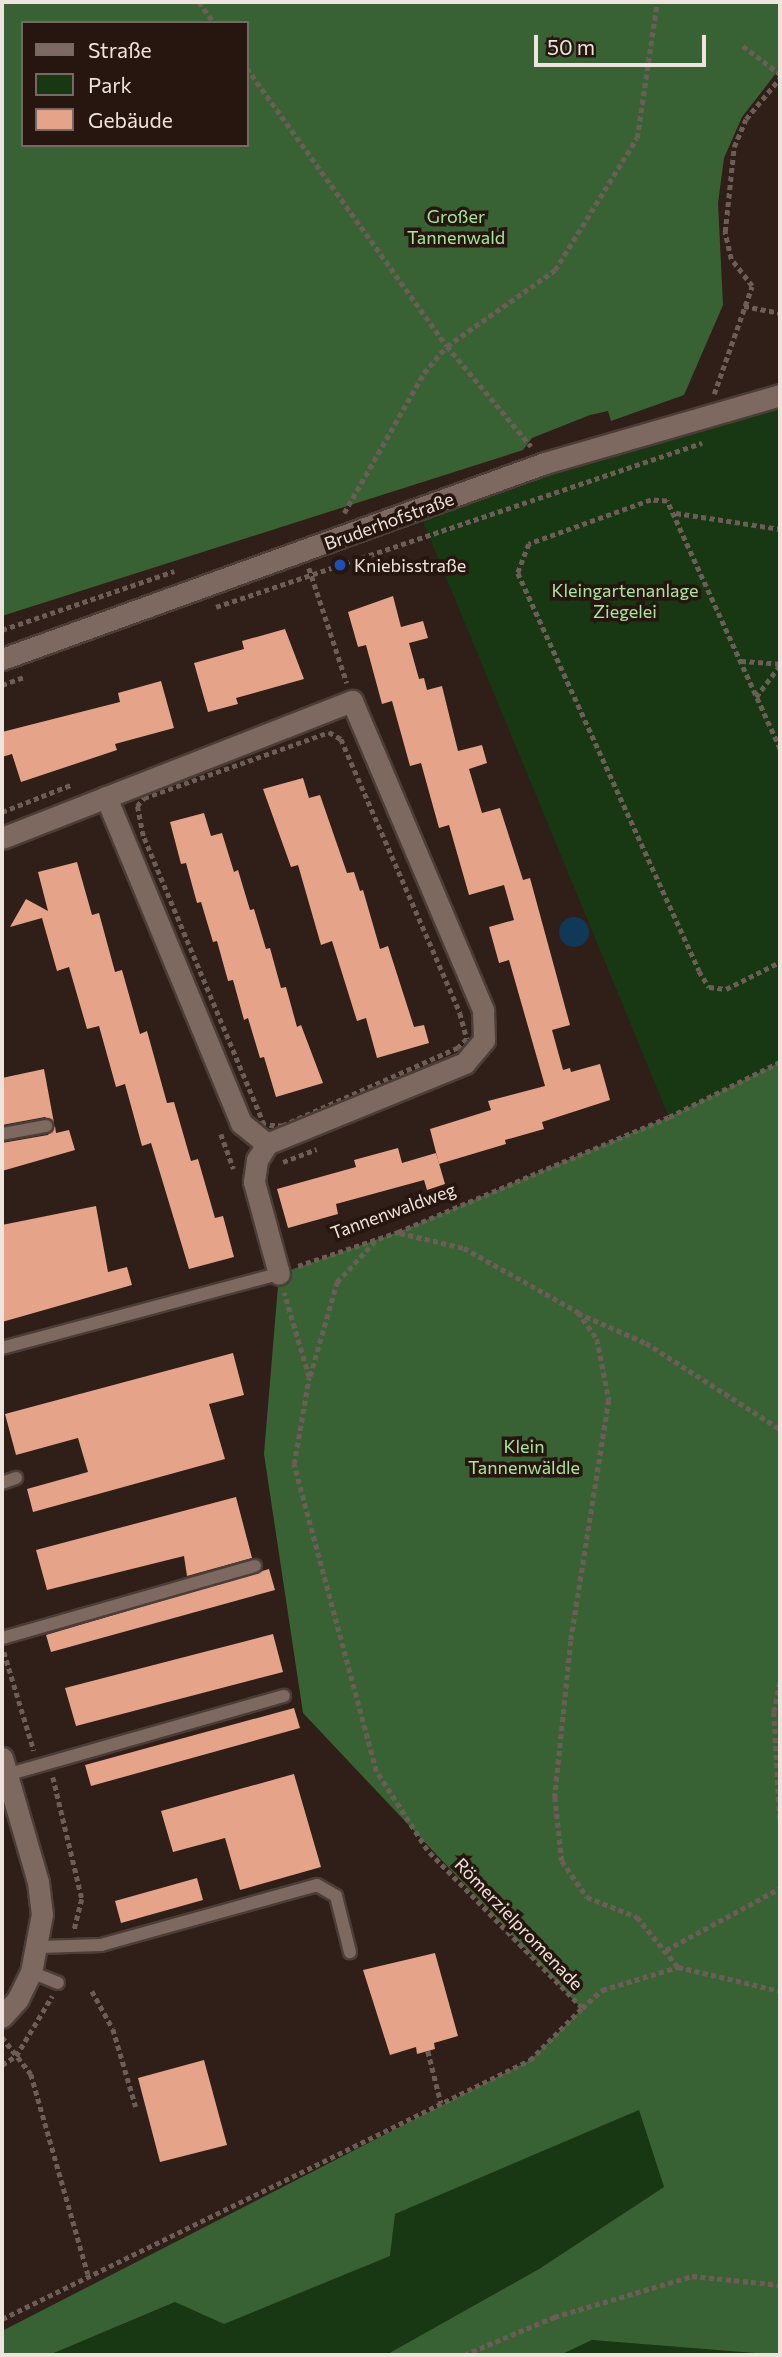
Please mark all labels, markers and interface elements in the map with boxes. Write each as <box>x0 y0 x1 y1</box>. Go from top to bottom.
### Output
legend <box>21 21 248 147</box>
scale bar <box>537 21 708 65</box>
text: 50 m <box>547 34 595 59</box>
text: Straße <box>88 37 152 62</box>
text: Park <box>88 72 132 97</box>
text: Gebäude <box>88 107 173 132</box>
park label: Großer Tannenwald <box>407 206 505 248</box>
street label: Bruderhofstraße <box>321 488 457 554</box>
place label: Kniebisstraße <box>354 554 466 576</box>
marker: Kniebisstraße <box>332 557 348 573</box>
park label: Kleingartenanlage Ziegelei <box>551 580 699 622</box>
street label: Tannenwaldweg <box>327 1178 459 1244</box>
park label: Klein Tannenwäldle <box>468 1436 580 1478</box>
street label: Römerzielpromenade <box>450 1853 588 1995</box>

